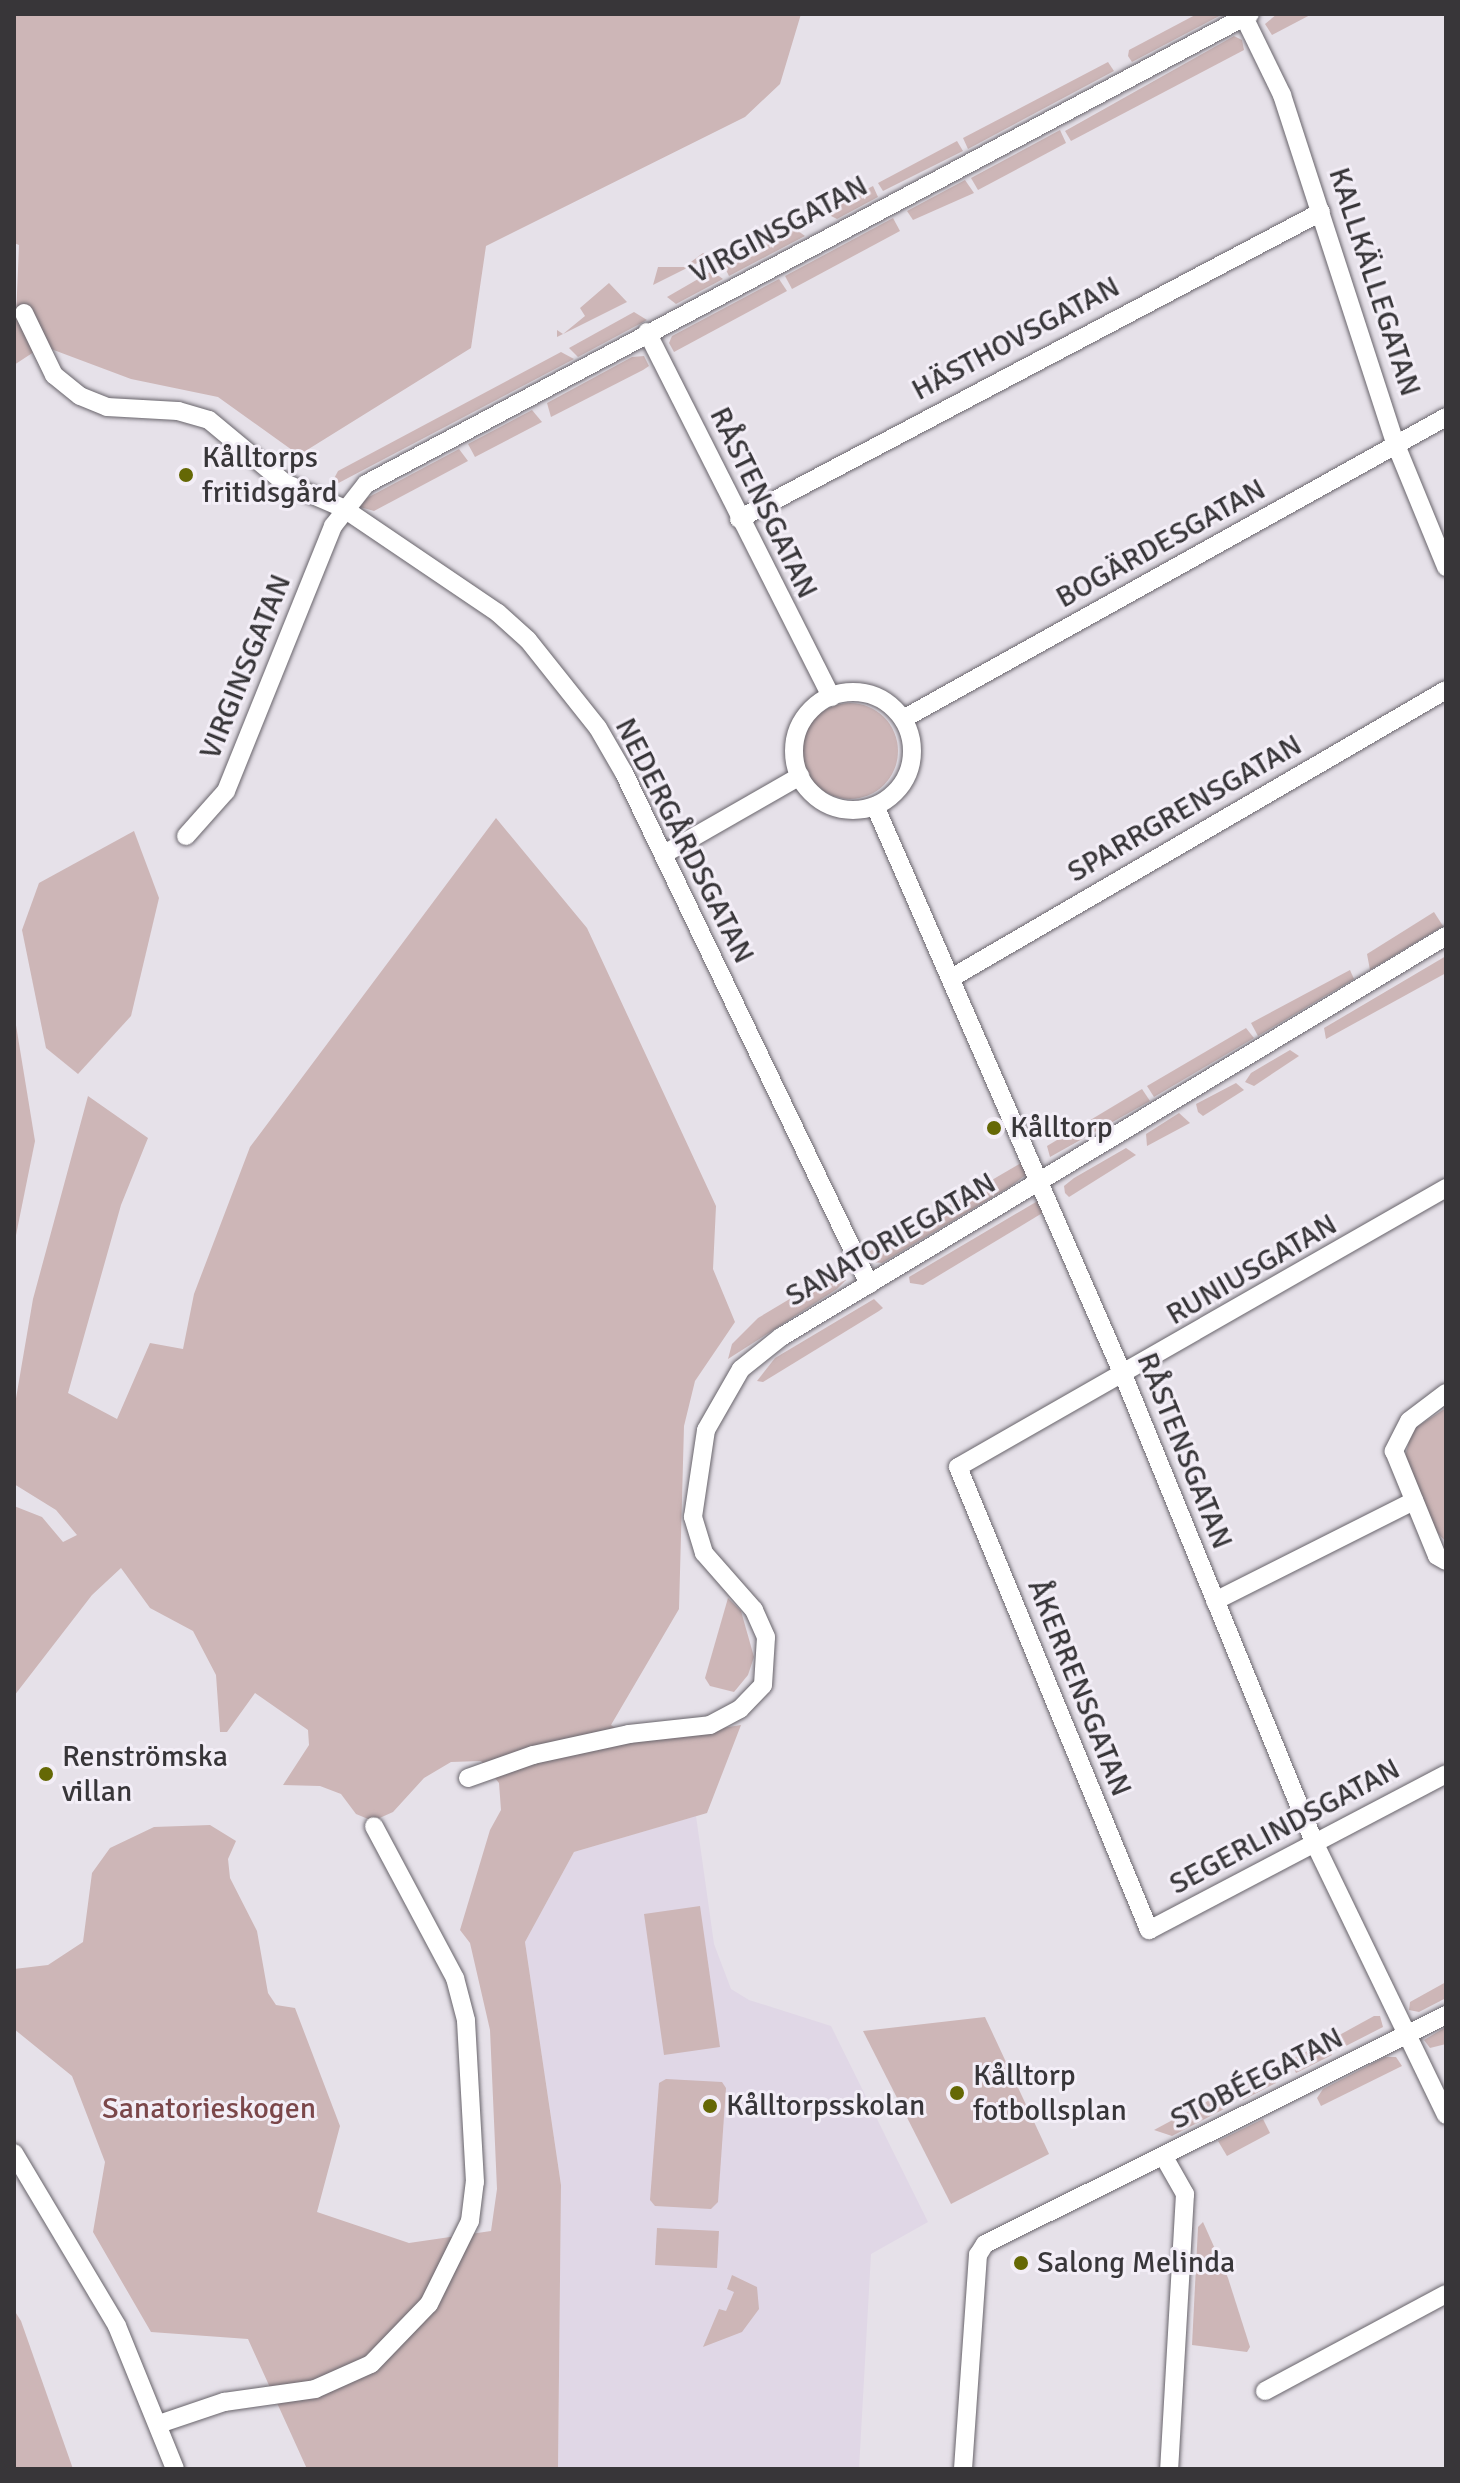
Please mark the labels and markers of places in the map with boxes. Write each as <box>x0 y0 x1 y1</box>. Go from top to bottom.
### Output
place label: Kålltorps fritidsgård <box>202 440 338 510</box>
marker: Kålltorps fritidsgård <box>177 466 195 484</box>
place label: Kålltorp <box>1010 1110 1113 1146</box>
marker: Kålltorp <box>985 1119 1003 1137</box>
place label: Renströmska villan <box>62 1739 228 1810</box>
marker: Renströmska villan <box>37 1765 55 1783</box>
place label: Kålltorp fotbollsplan <box>973 2058 1127 2128</box>
marker: Kålltorp fotbollsplan <box>948 2084 966 2102</box>
place label: Kålltorpsskolan <box>726 2088 925 2124</box>
marker: Kålltorpsskolan <box>701 2097 719 2115</box>
place label: Salong Melinda <box>1037 2245 1235 2281</box>
marker: Salong Melinda <box>1012 2254 1030 2272</box>

